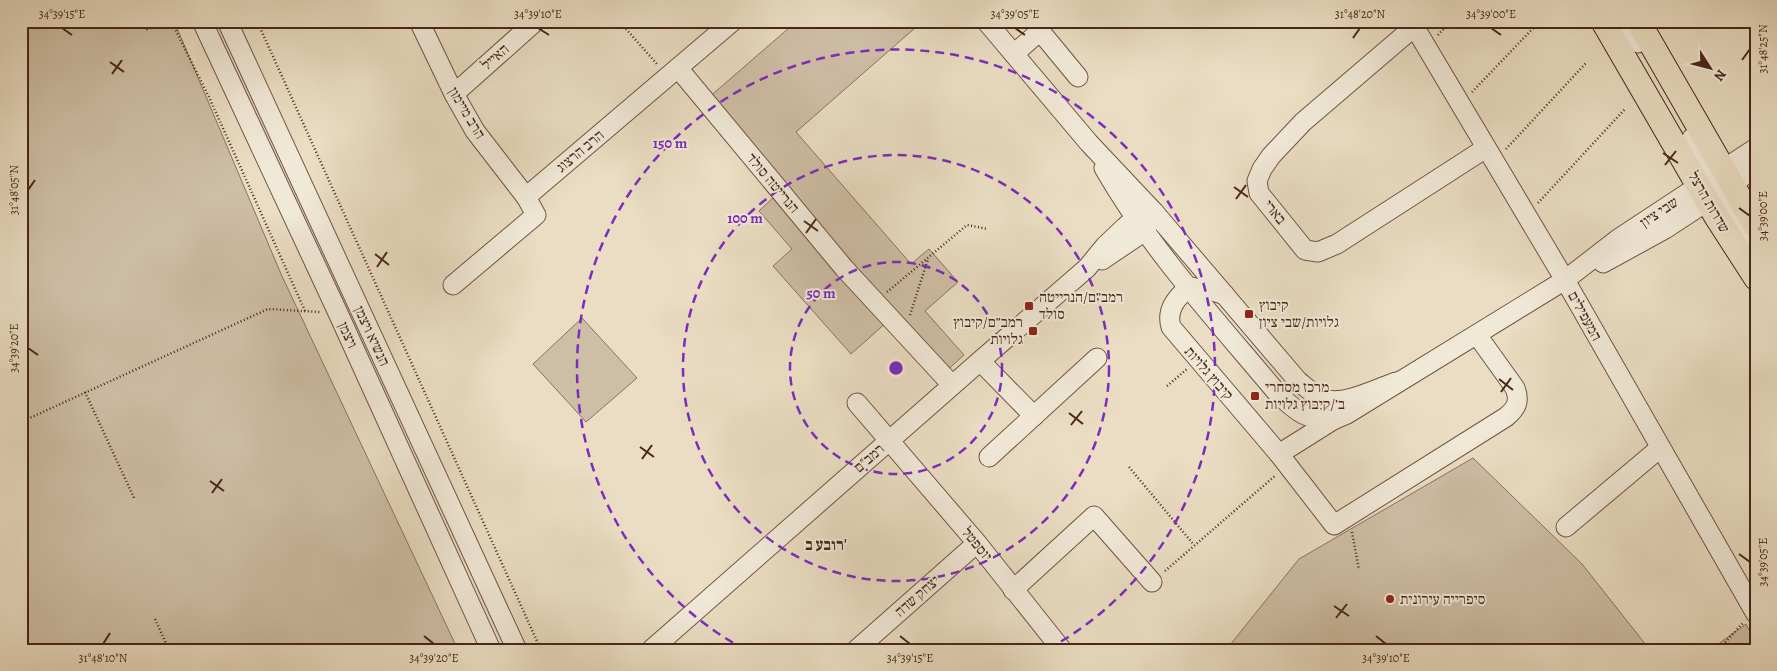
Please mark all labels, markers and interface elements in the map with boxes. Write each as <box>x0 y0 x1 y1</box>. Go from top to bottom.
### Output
text: 34°39'15"E <box>39 6 85 22</box>
text: 34°39'10"E <box>514 6 562 22</box>
text: 34°39'05"E <box>991 6 1039 22</box>
text: 31°48'20"N <box>1335 6 1386 22</box>
text: 34°39'00"E <box>1466 6 1516 22</box>
text: 31°48'25"N <box>1755 24 1771 74</box>
street label: האייל <box>477 39 513 75</box>
north arrow <box>1684 42 1734 92</box>
text: N <box>1709 66 1731 85</box>
street label: הרב מיימון <box>444 83 490 143</box>
street label: הרב הרצוג <box>552 125 608 177</box>
text: 150 m <box>653 133 688 153</box>
street label: הנרייטה סולד <box>742 149 804 217</box>
text: 31°48'05"N <box>6 165 22 215</box>
street label: שדרות הרצל <box>1683 168 1735 236</box>
text: 34°39'00"E <box>1755 191 1771 241</box>
street label: שבי ציון <box>1636 192 1682 232</box>
street label: בארי <box>1259 195 1291 229</box>
text: 100 m <box>727 208 763 228</box>
text: 50 m <box>806 283 836 303</box>
place label: רמב״ם/הנרייטה סולד <box>1039 287 1123 324</box>
street label: המעפילים <box>1563 288 1607 344</box>
place label: קיבוץ גלויות/שבי ציון <box>1259 295 1339 332</box>
marker: רמב״ם/הנרייטה סולד <box>1023 300 1035 312</box>
street label: הנשיא ויצמן <box>349 303 395 369</box>
marker: קיבוץ גלויות/שבי ציון <box>1243 308 1255 320</box>
place label: רמב״ם/קיבוץ גלויות <box>953 312 1023 349</box>
street label: ויצמן <box>333 319 363 351</box>
text: 34°39'20"E <box>6 323 22 373</box>
marker: רמב״ם/קיבוץ גלויות <box>1027 325 1039 337</box>
street label: קיבוץ גלויות <box>1180 342 1238 404</box>
centre of rings <box>887 359 905 377</box>
place label: מרכז מסחרי ב׳/קיבוץ גלויות <box>1265 377 1345 414</box>
marker: מרכז מסחרי ב׳/קיבוץ גלויות <box>1249 390 1261 402</box>
street label: רמב"ם <box>849 439 889 477</box>
street label: יוספטל <box>957 523 997 565</box>
district label: רובע ב' <box>805 534 847 556</box>
text: 34°39'05"E <box>1755 538 1771 586</box>
street label: יצחק שדה <box>890 571 944 621</box>
place label: סיפרייה עירונית <box>1400 589 1485 609</box>
marker: סיפרייה עירונית <box>1384 593 1396 605</box>
text: 31°48'10"N <box>79 650 128 666</box>
text: 34°39'20"E <box>409 650 459 666</box>
text: 34°39'15"E <box>887 650 933 666</box>
text: 34°39'10"E <box>1362 650 1410 666</box>

